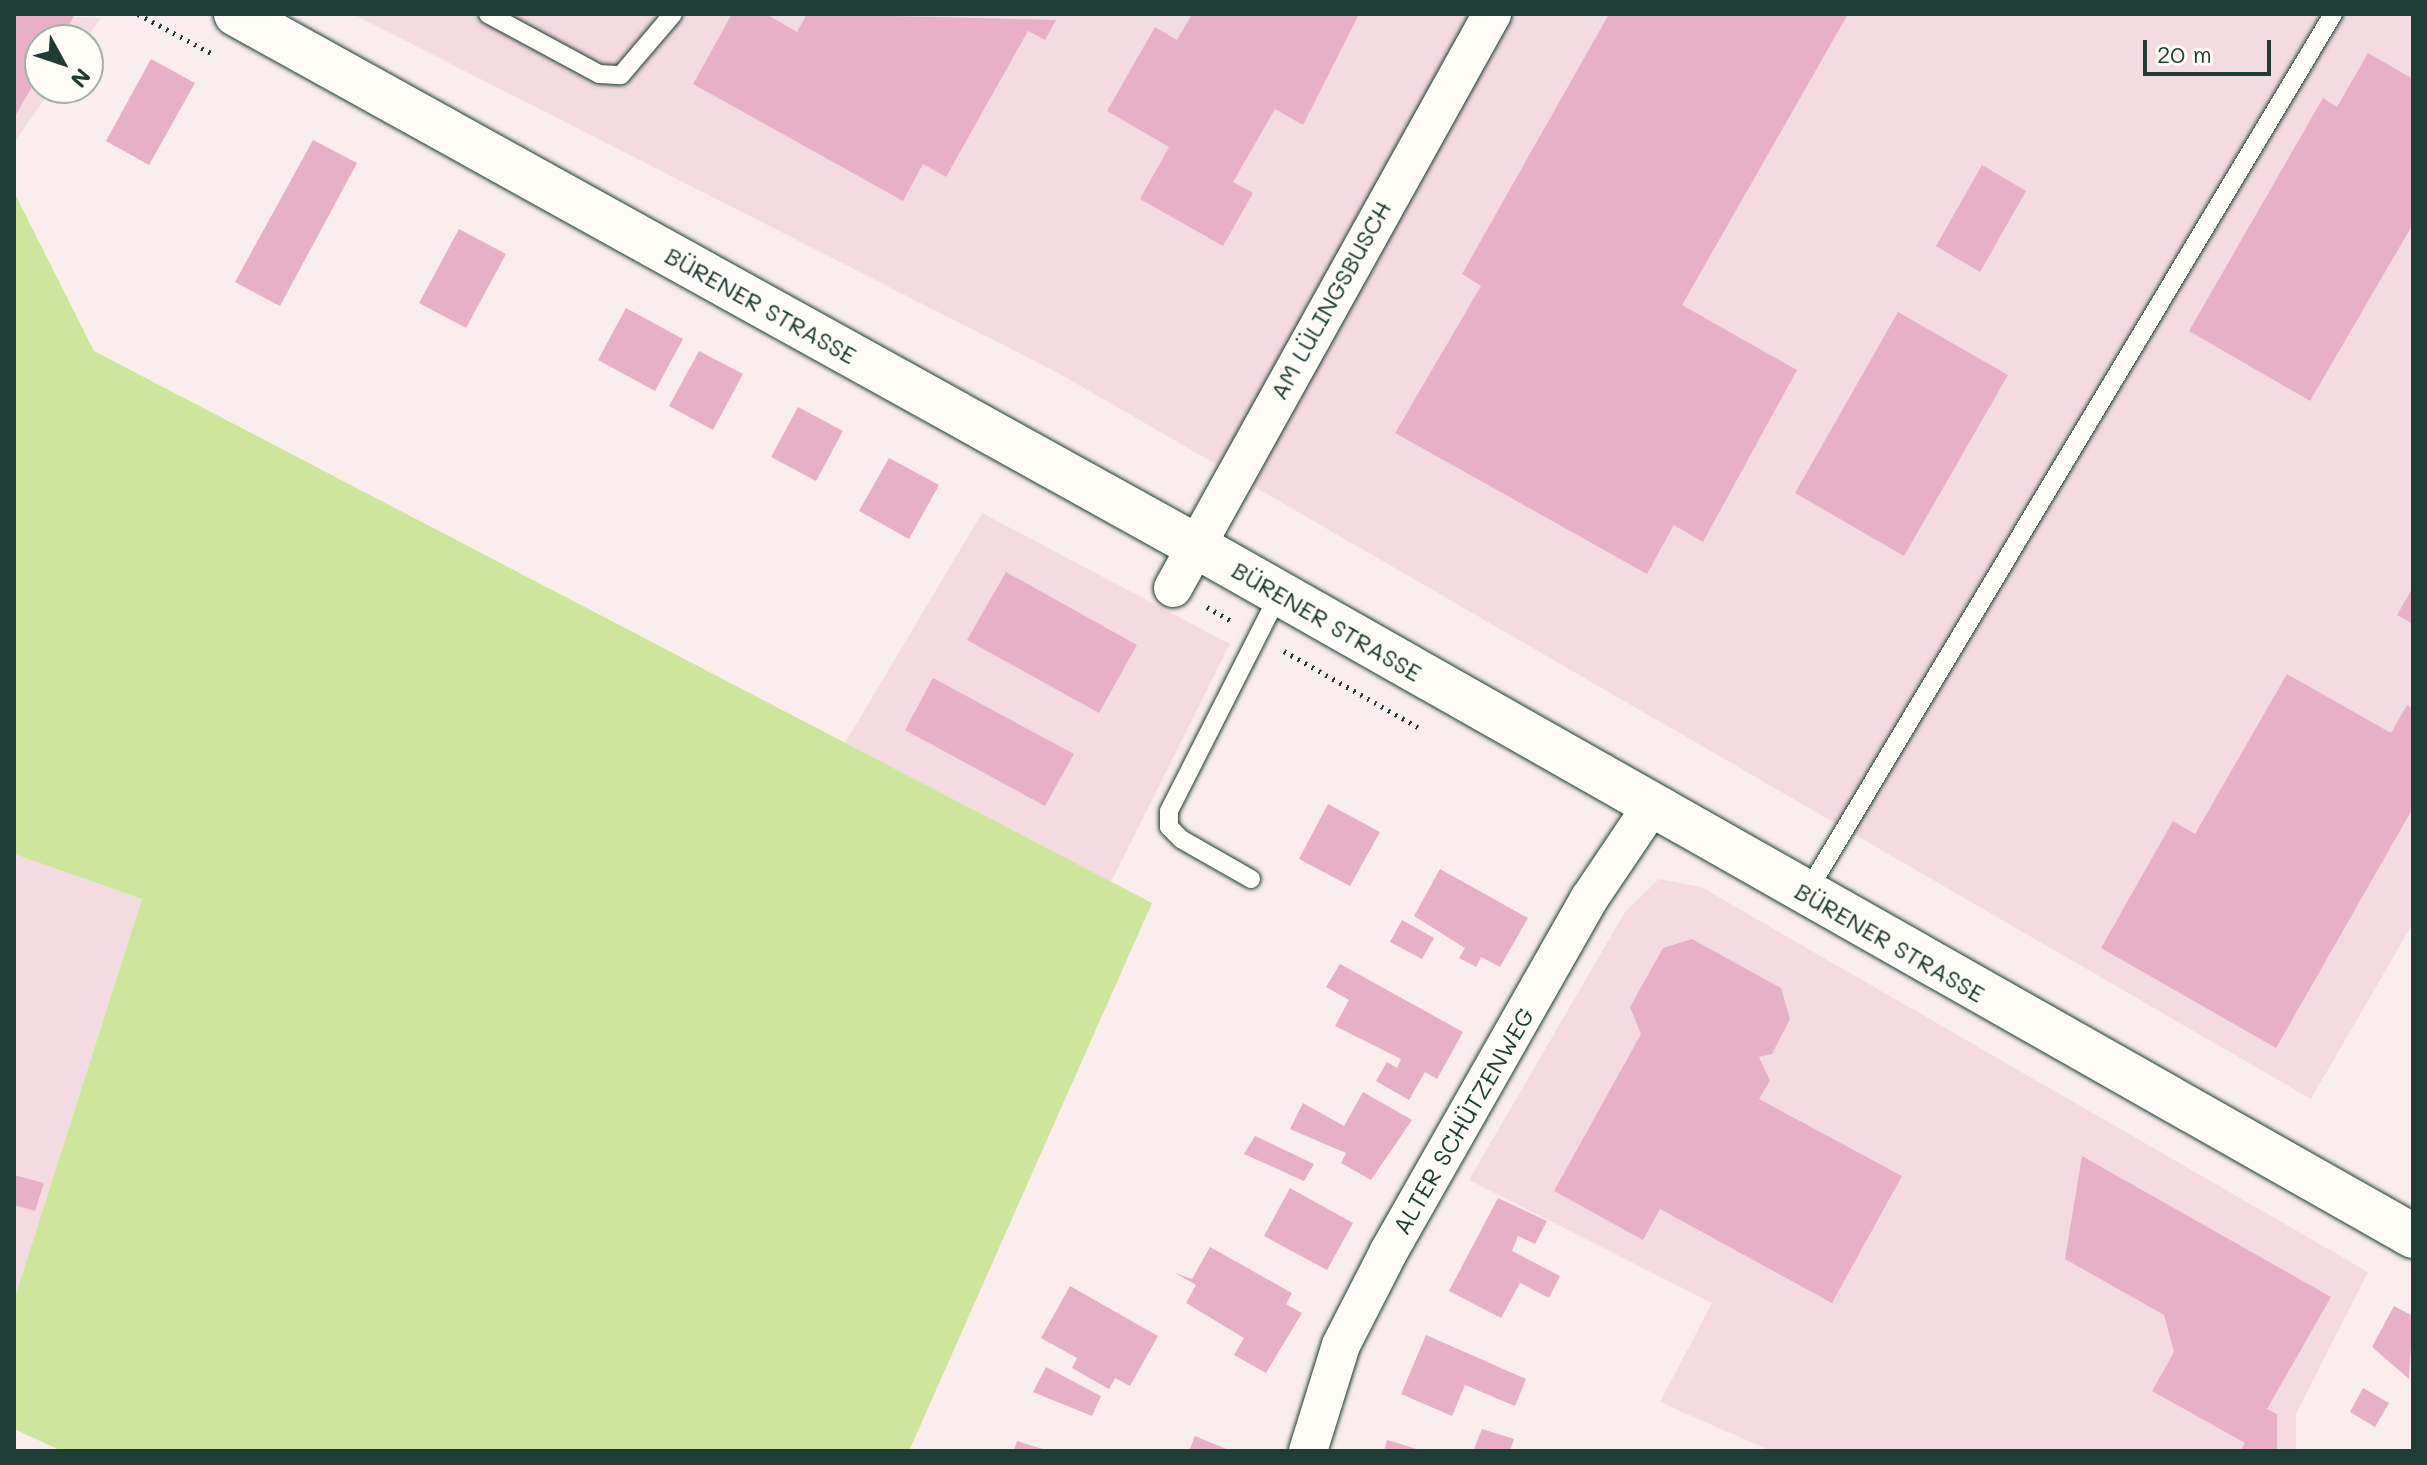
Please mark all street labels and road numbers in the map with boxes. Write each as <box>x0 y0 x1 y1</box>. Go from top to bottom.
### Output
street label: AM LÜLINGSBUSCH <box>1263 196 1397 404</box>
street label: BÜRENER STRASSE <box>660 240 862 370</box>
street label: BÜRENER STRASSE <box>1227 555 1427 687</box>
street label: BÜRENER STRASSE <box>1790 876 1990 1008</box>
street label: ALTER SCHÜTZENWEG <box>1386 1003 1540 1239</box>

